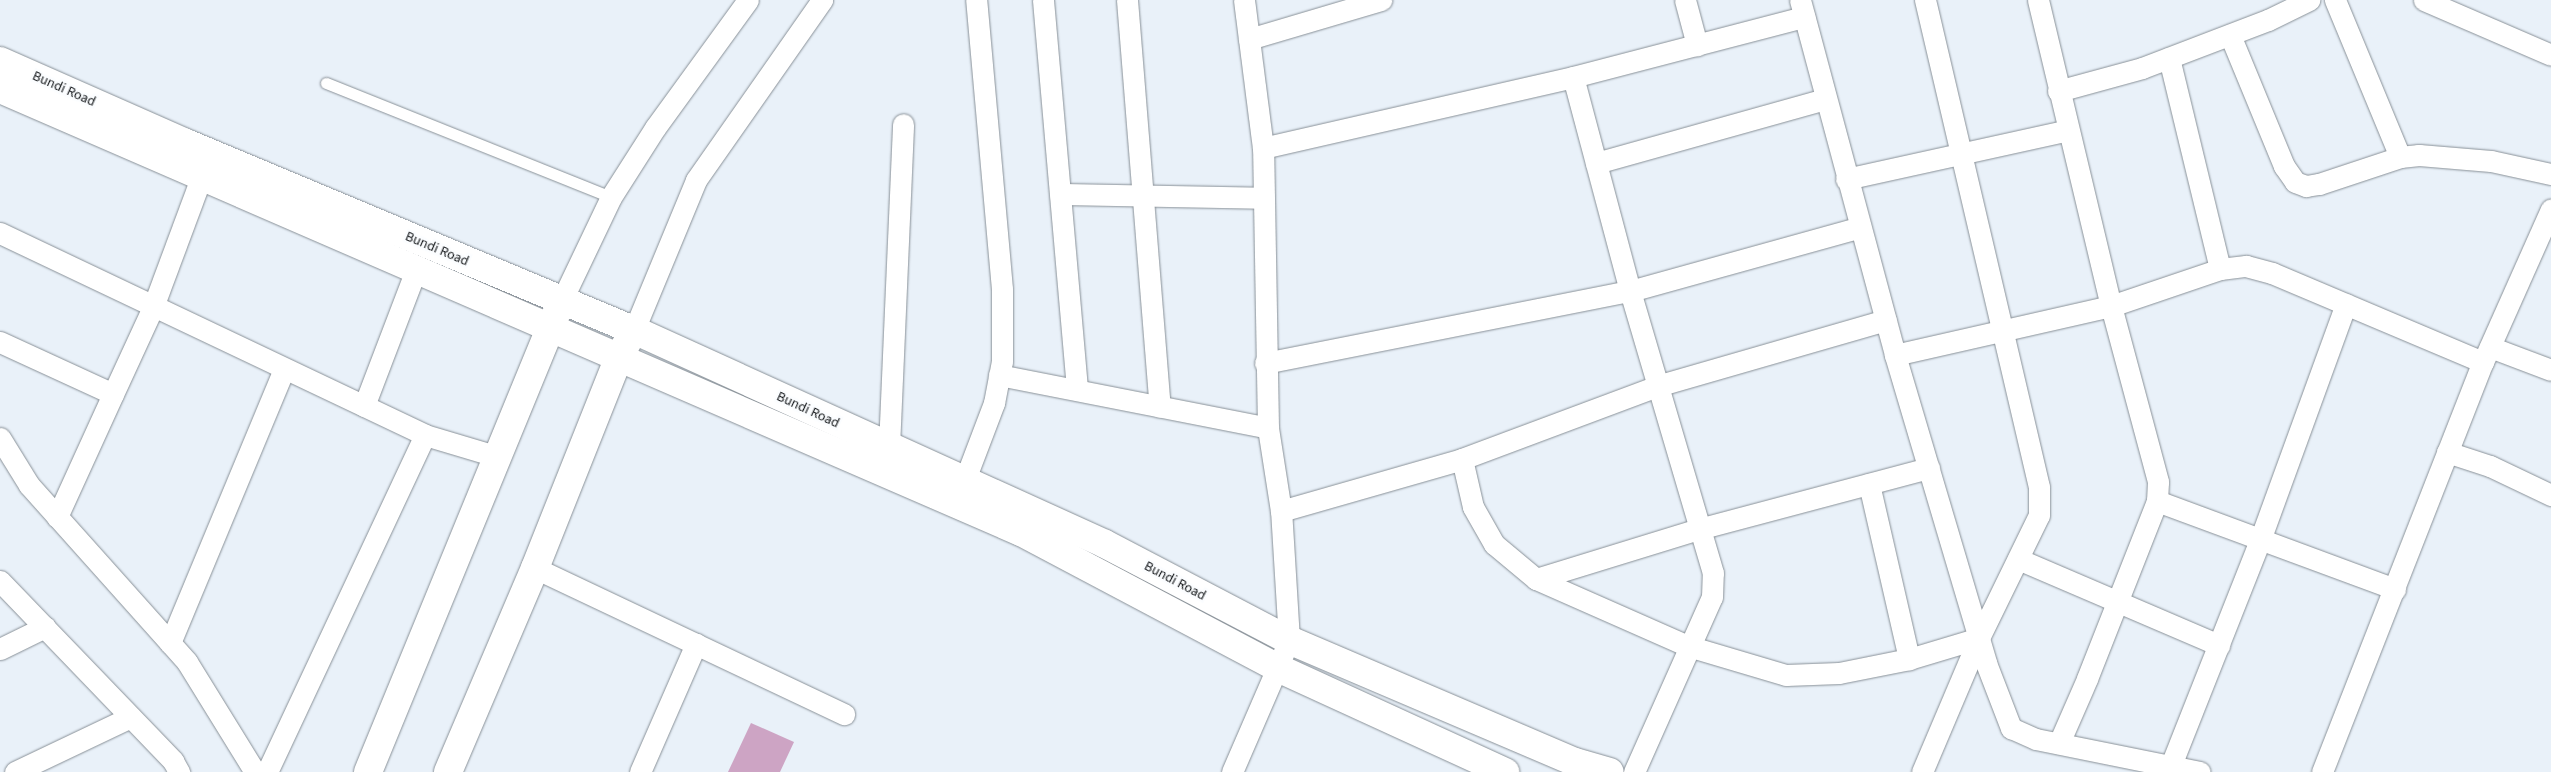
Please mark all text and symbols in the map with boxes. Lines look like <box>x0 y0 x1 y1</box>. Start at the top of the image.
street label: Bundi Road <box>30 68 98 110</box>
street label: Bundi Road <box>403 228 471 270</box>
street label: Bundi Road <box>774 388 842 432</box>
street label: Bundi Road <box>1141 558 1209 604</box>

